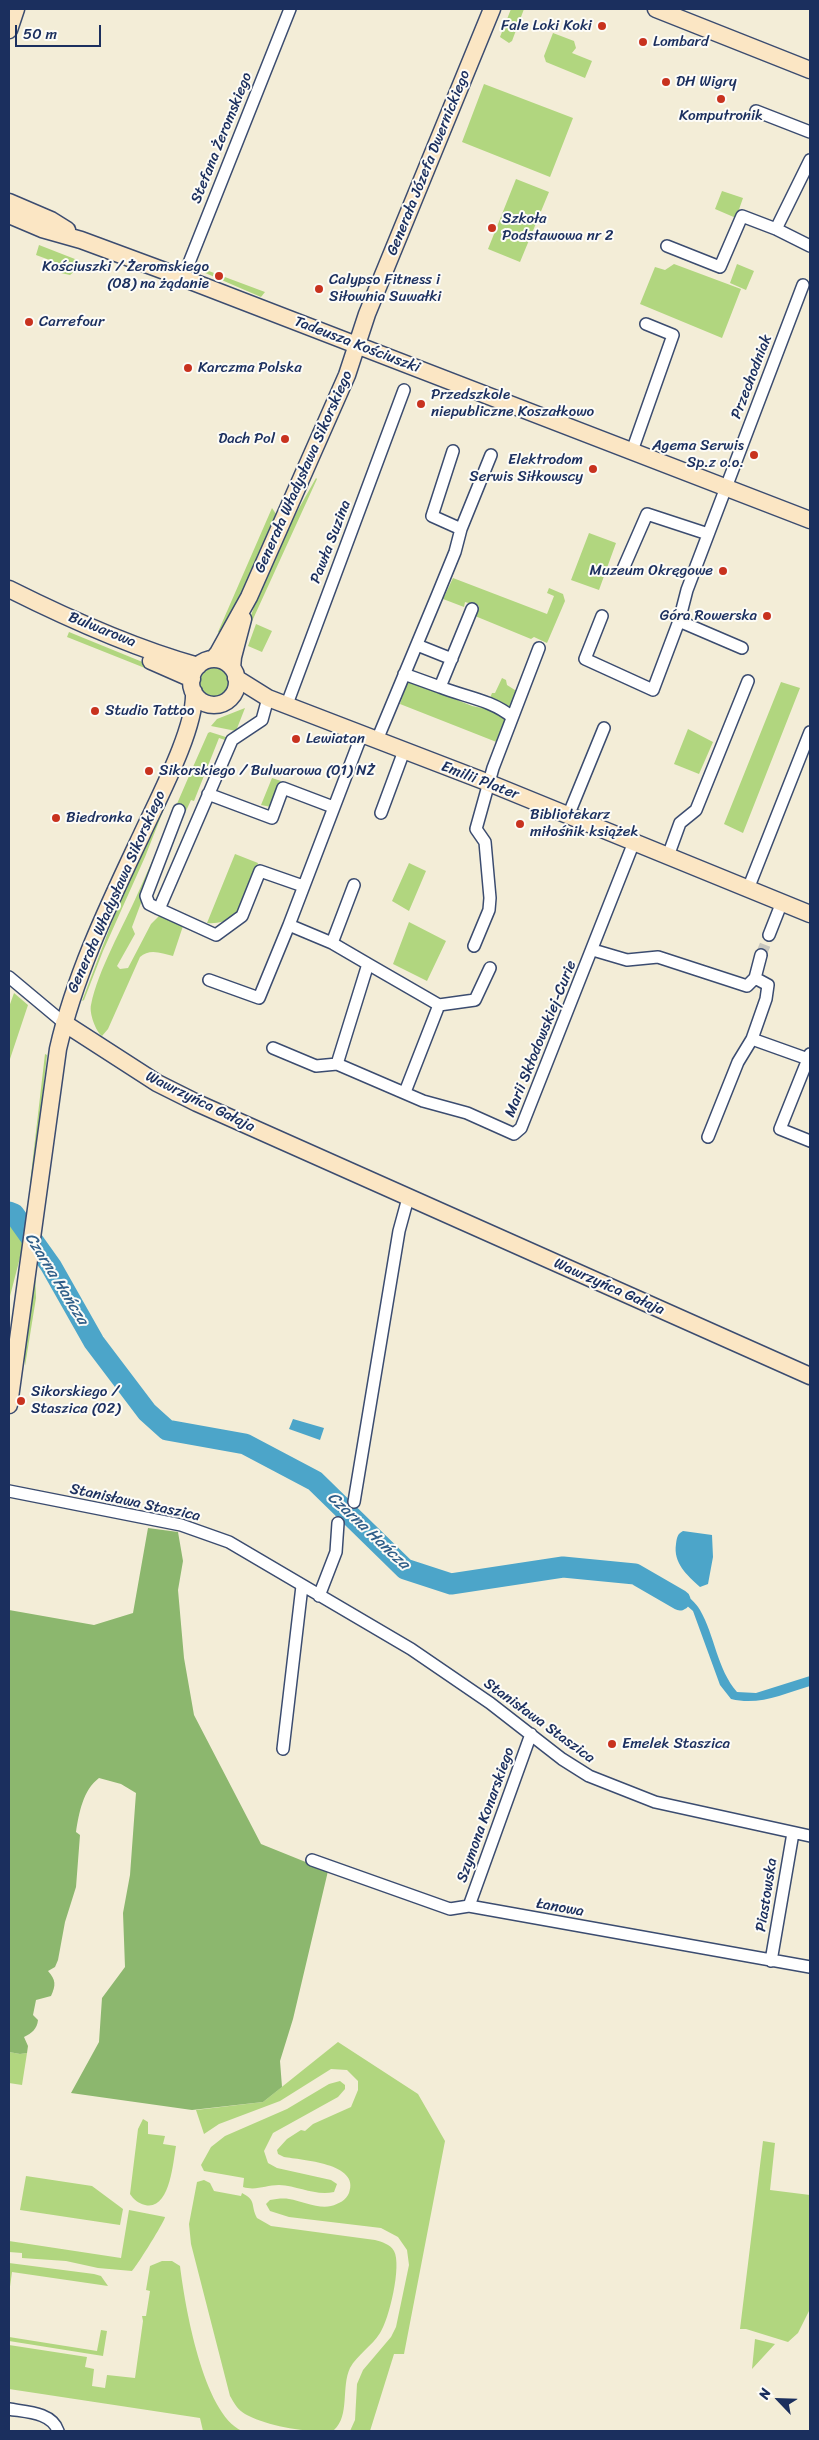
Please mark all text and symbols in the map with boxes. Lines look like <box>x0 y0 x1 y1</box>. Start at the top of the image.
scale bar <box>18 15 104 47</box>
place label: Fale Loki Koki <box>501 17 592 35</box>
marker: Fale Loki Koki <box>596 20 608 32</box>
text: 50 m <box>23 21 57 47</box>
place label: Lombard <box>653 33 709 51</box>
marker: Lombard <box>637 36 649 48</box>
street label: Generała Józefa Dwernickiego <box>384 68 474 258</box>
street label: Stefana Żeromskiego <box>188 70 256 206</box>
place label: DH Wigry <box>676 73 737 91</box>
marker: DH Wigry <box>660 76 672 88</box>
marker: Komputronik <box>715 93 727 105</box>
place label: Komputronik <box>679 107 763 125</box>
place label: Szkoła Podstawowa nr 2 <box>502 210 613 245</box>
marker: Szkoła Podstawowa nr 2 <box>486 222 498 234</box>
place label: Kościuszki / Żeromskiego (08) na żądanie <box>42 258 209 293</box>
marker: Kościuszki / Żeromskiego (08) na żądanie <box>213 270 225 282</box>
place label: Calypso Fitness i Siłownia Suwałki <box>329 271 441 306</box>
marker: Calypso Fitness i Siłownia Suwałki <box>313 283 325 295</box>
place label: Carrefour <box>39 313 104 331</box>
street label: Tadeusza Kościuszki <box>292 313 422 377</box>
marker: Carrefour <box>23 316 35 328</box>
street label: Przechodniak <box>728 332 776 422</box>
place label: Karczma Polska <box>198 359 302 377</box>
marker: Karczma Polska <box>182 362 194 374</box>
street label: Generała Władysława Sikorskiego <box>251 368 357 576</box>
place label: Przedszkole niepubliczne Koszałkowo <box>431 386 594 421</box>
marker: Przedszkole niepubliczne Koszałkowo <box>415 398 427 410</box>
place label: Dach Pol <box>218 430 275 448</box>
marker: Dach Pol <box>279 433 291 445</box>
place label: Agema Serwis Sp.z o.o. <box>652 437 744 472</box>
marker: Agema Serwis Sp.z o.o. <box>748 449 760 461</box>
place label: Elektrodom Serwis Siłkowscy <box>469 451 583 486</box>
marker: Elektrodom Serwis Siłkowscy <box>587 463 599 475</box>
street label: Pawła Suzina <box>307 498 355 586</box>
place label: Muzeum Okręgowe <box>590 562 713 580</box>
marker: Muzeum Okręgowe <box>717 565 729 577</box>
place label: Góra Rowerska <box>660 607 757 625</box>
street label: Bulwarowa <box>66 608 138 652</box>
marker: Góra Rowerska <box>761 610 773 622</box>
place label: Studio Tattoo <box>105 702 194 720</box>
marker: Studio Tattoo <box>89 705 101 717</box>
place label: Lewiatan <box>306 730 365 748</box>
marker: Lewiatan <box>290 733 302 745</box>
street label: Emilii Plater <box>439 758 521 804</box>
place label: Sikorskiego / Bulwarowa (01) NŻ <box>159 762 375 780</box>
marker: Sikorskiego / Bulwarowa (01) NŻ <box>143 765 155 777</box>
street label: Generała Władysława Sikorskiego <box>64 788 170 996</box>
place label: Bibliotekarz miłośnik książek <box>530 806 639 841</box>
place label: Biedronka <box>66 809 132 827</box>
marker: Biedronka <box>50 812 62 824</box>
marker: Bibliotekarz miłośnik książek <box>514 818 526 830</box>
street label: Marii Skłodowskiej-Curie <box>501 958 581 1120</box>
street label: Wawrzyńca Gałaja <box>142 1068 258 1136</box>
water label: Czarna Hańcza <box>20 1230 92 1328</box>
street label: Wawrzyńca Gałaja <box>551 1255 667 1319</box>
place label: Sikorskiego / Staszica (02) <box>31 1383 120 1418</box>
marker: Sikorskiego / Staszica (02) <box>15 1395 27 1407</box>
street label: Stanisława Staszica <box>68 1480 202 1526</box>
water label: Czarna Hańcza <box>323 1488 413 1574</box>
street label: Stanisława Staszica <box>480 1675 598 1767</box>
place label: Emelek Staszica <box>622 1735 730 1753</box>
marker: Emelek Staszica <box>606 1738 618 1750</box>
street label: Szymona Konarskiego <box>453 1745 519 1885</box>
street label: Piastowska <box>752 1857 782 1933</box>
street label: Łanowa <box>535 1895 585 1921</box>
north arrow <box>754 2375 804 2425</box>
text: N <box>751 2384 778 2403</box>

